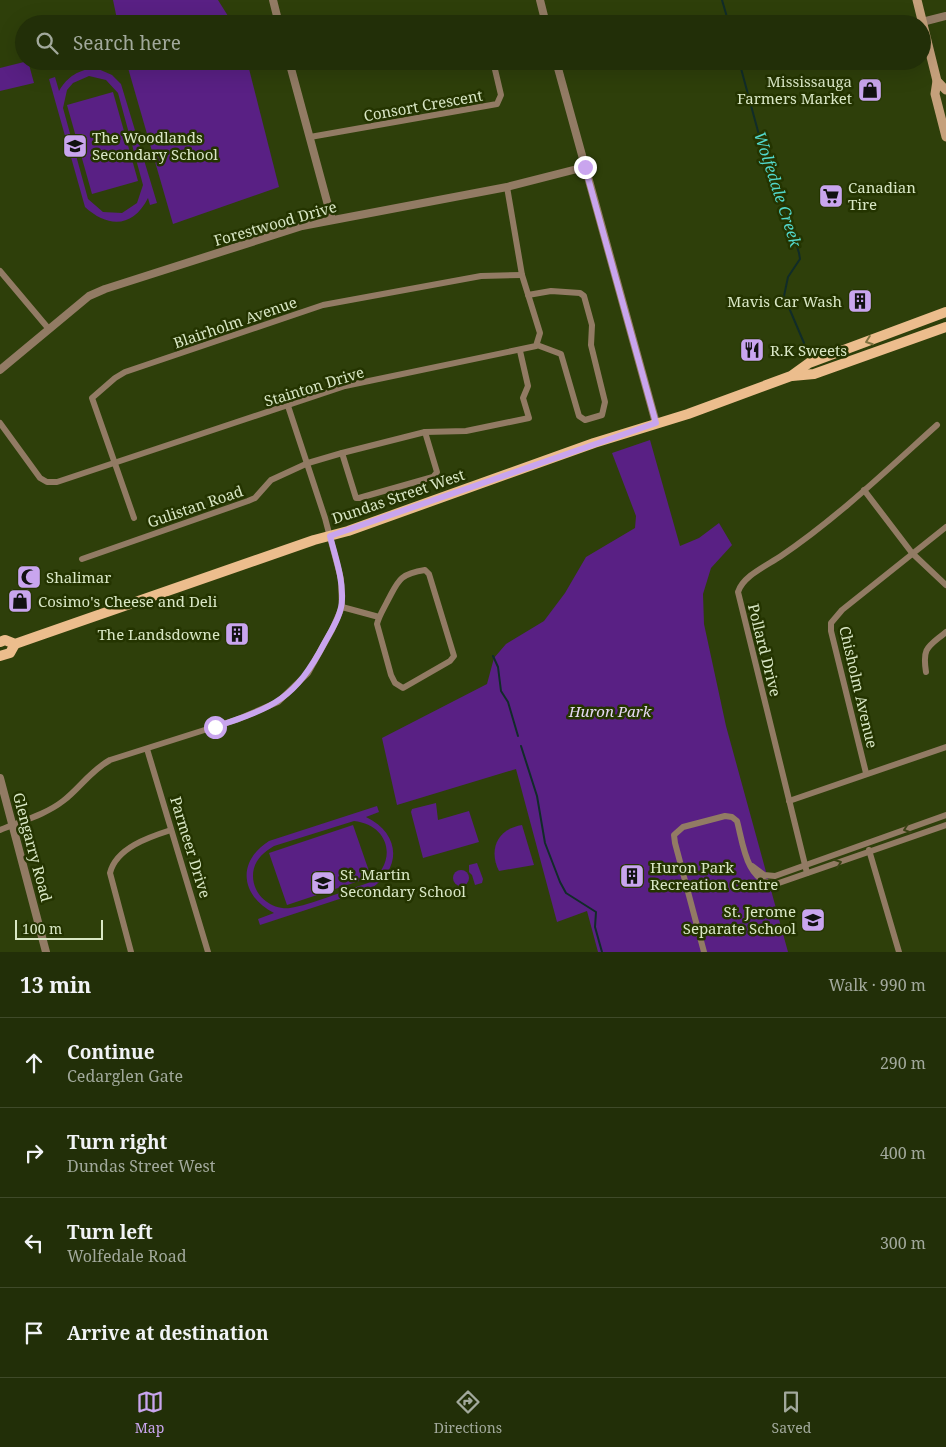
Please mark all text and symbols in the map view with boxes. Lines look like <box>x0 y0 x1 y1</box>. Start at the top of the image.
search box <box>15 15 931 70</box>
icon: search <box>33 29 61 57</box>
text: Search here <box>73 30 181 56</box>
place label: Mississauga Farmers Market <box>737 71 852 108</box>
shop icon: Mississauga Farmers Market <box>857 77 883 103</box>
street label: Consort Crescent <box>362 85 484 125</box>
place label: The Woodlands Secondary School <box>92 127 218 164</box>
water label: Wolfedale Creek <box>749 128 807 250</box>
school or university icon: The Woodlands Secondary School <box>62 133 88 159</box>
route end <box>574 156 597 179</box>
place label: Canadian Tire <box>848 177 916 214</box>
supermarket icon: Canadian Tire <box>818 183 844 209</box>
street label: Forestwood Drive <box>211 196 339 250</box>
building icon: Mavis Car Wash <box>847 288 873 314</box>
street label: Blairholm Avenue <box>171 291 299 353</box>
place label: Mavis Car Wash <box>727 291 842 311</box>
one-way arrow <box>865 335 873 345</box>
restaurant icon: R.K Sweets <box>739 337 765 363</box>
place label: R.K Sweets <box>770 340 847 360</box>
street label: Stainton Drive <box>262 361 366 411</box>
street label: Dundas Street West <box>329 464 467 528</box>
street label: Gulistan Road <box>145 480 245 532</box>
mosque icon: Shalimar <box>16 564 42 590</box>
place label: Shalimar <box>46 567 111 587</box>
shop icon: Cosimo's Cheese and Deli <box>7 588 33 614</box>
place label: Cosimo's Cheese and Deli <box>38 591 218 611</box>
street label: Pollard Drive <box>744 601 786 699</box>
building icon: The Landsdowne <box>224 621 250 647</box>
place label: The Landsdowne <box>97 624 220 644</box>
street label: Chisholm Avenue <box>835 624 883 750</box>
park label: Huron Park <box>568 701 652 721</box>
route start <box>204 716 227 739</box>
street label: Glengarry Road <box>9 790 57 904</box>
street label: Parmeer Drive <box>166 794 216 900</box>
one-way arrow <box>903 823 911 833</box>
place label: Huron Park Recreation Centre <box>650 857 778 894</box>
one-way arrow <box>833 859 841 869</box>
building icon: Huron Park Recreation Centre <box>619 863 645 889</box>
place label: St. Martin Secondary School <box>340 864 466 901</box>
school or university icon: St. Martin Secondary School <box>310 870 336 896</box>
place label: St. Jerome Separate School <box>683 901 796 938</box>
school or university icon: St. Jerome Separate School <box>800 907 826 933</box>
scale bar <box>15 917 102 940</box>
text: 100 m <box>22 919 62 938</box>
text: 13 min <box>20 971 91 999</box>
text: Walk · 990 m <box>829 974 926 996</box>
text: Continue <box>67 1039 155 1065</box>
icon: ahead <box>20 1049 48 1077</box>
text: 290 m <box>880 1052 926 1074</box>
text: Cedarglen Gate <box>67 1065 183 1087</box>
text: Turn right <box>67 1129 167 1155</box>
icon: right <box>20 1139 48 1167</box>
text: 400 m <box>880 1142 926 1164</box>
text: Dundas Street West <box>67 1155 215 1177</box>
text: Turn left <box>67 1219 153 1245</box>
icon: left <box>20 1229 48 1257</box>
text: 300 m <box>880 1232 926 1254</box>
text: Wolfedale Road <box>67 1245 187 1267</box>
icon: arrive <box>20 1319 48 1347</box>
text: Arrive at destination <box>67 1320 269 1346</box>
tab: Map <box>135 1388 164 1437</box>
tab: Directions <box>434 1388 502 1437</box>
tab: Saved <box>772 1388 811 1437</box>

